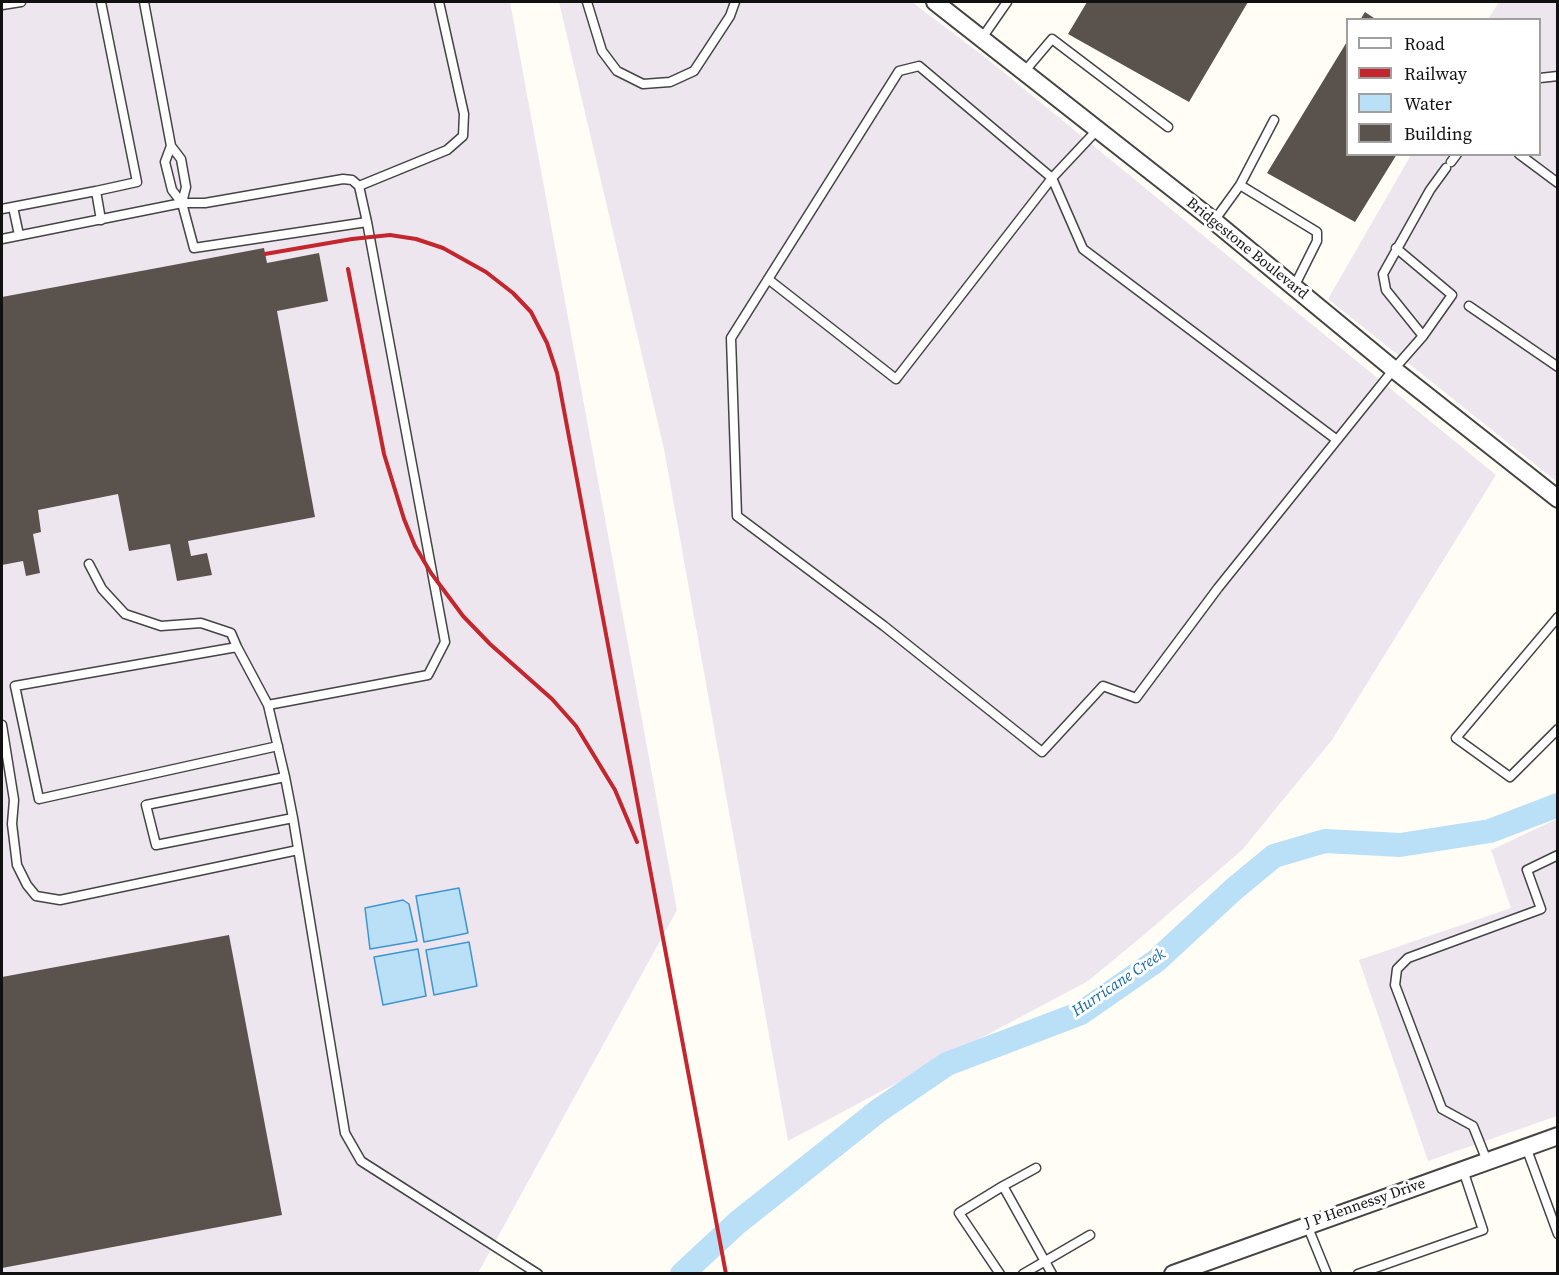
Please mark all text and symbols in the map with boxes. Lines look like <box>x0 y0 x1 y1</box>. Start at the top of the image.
legend <box>1346 18 1541 156</box>
text: Road <box>1404 31 1445 56</box>
text: Railway <box>1404 61 1467 86</box>
text: Water <box>1404 91 1452 116</box>
text: Building <box>1404 121 1472 146</box>
street label: Bridgestone Boulevard <box>1182 194 1312 304</box>
water label: Hurricane Creek <box>1069 945 1169 1021</box>
street label: J P Hennessy Drive <box>1302 1175 1428 1233</box>

